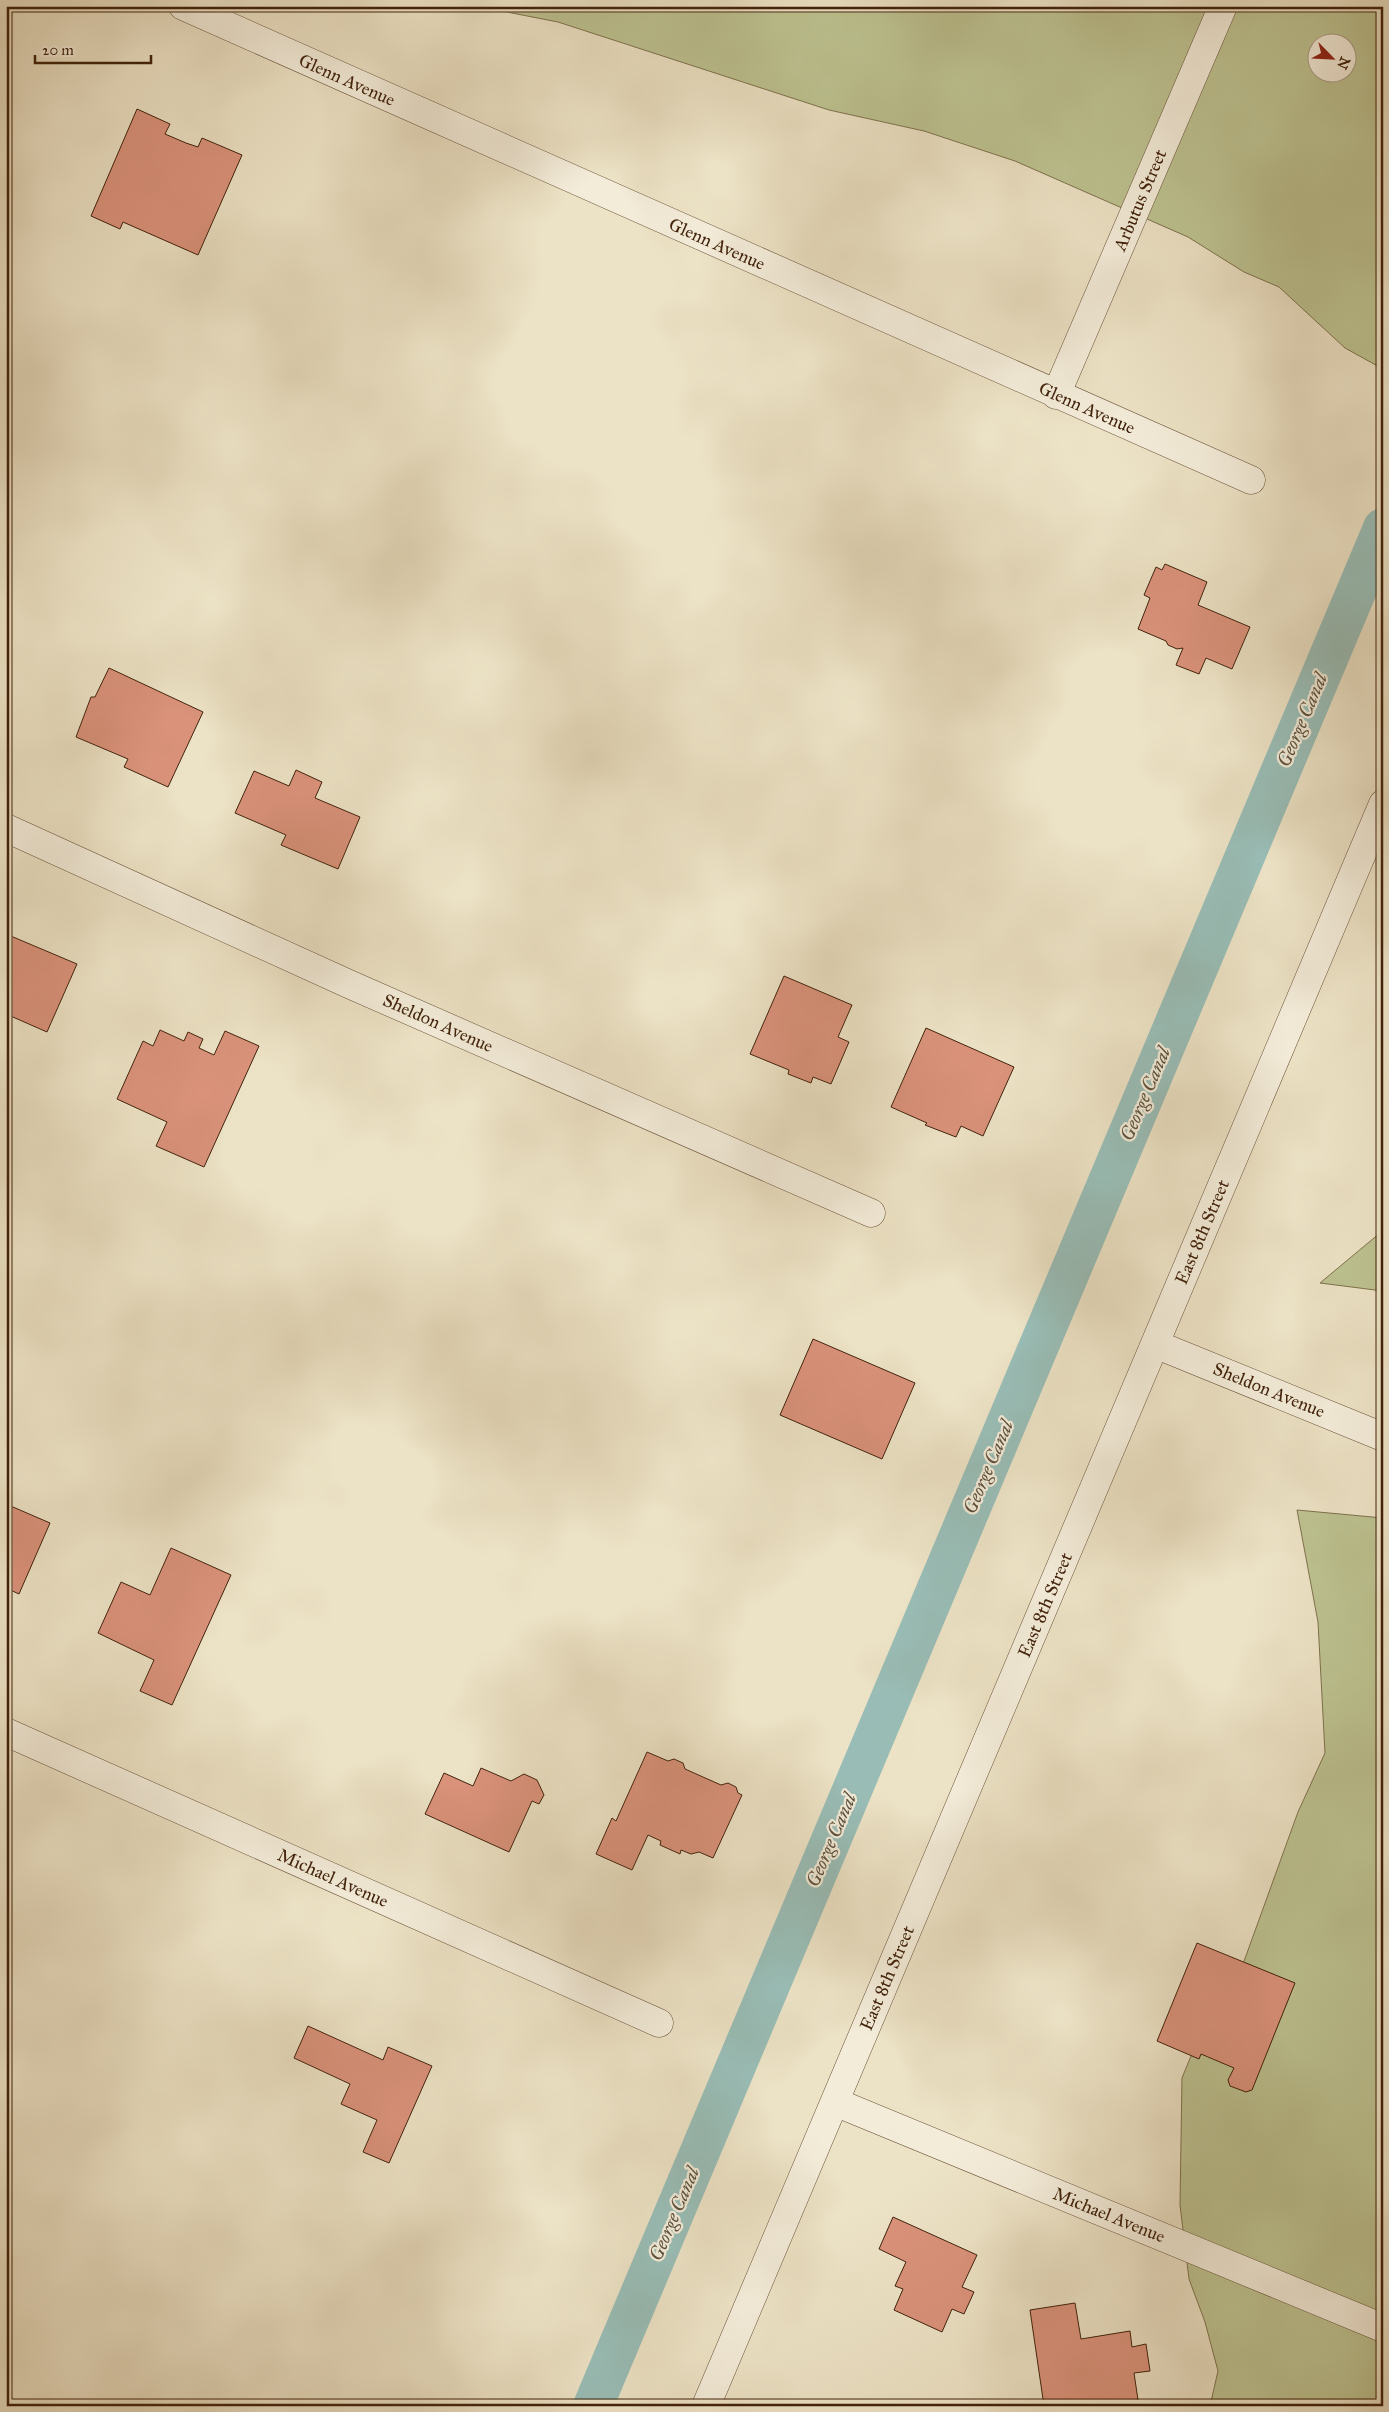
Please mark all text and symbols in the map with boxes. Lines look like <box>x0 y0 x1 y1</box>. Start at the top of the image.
scale bar <box>35 32 151 64</box>
north arrow <box>1306 32 1356 82</box>
text: 20 m <box>42 41 74 59</box>
street label: Glenn Avenue <box>296 49 398 111</box>
text: N <box>1333 54 1354 72</box>
street label: Arbutus Street <box>1108 145 1172 255</box>
street label: Glenn Avenue <box>666 213 768 275</box>
street label: Glenn Avenue <box>1036 377 1138 439</box>
water label: George Canal <box>1272 668 1333 770</box>
street label: Sheldon Avenue <box>379 989 497 1057</box>
water label: George Canal <box>1115 1042 1176 1144</box>
street label: East 8th Street <box>1170 1176 1234 1288</box>
street label: Sheldon Avenue <box>1210 1358 1328 1422</box>
water label: George Canal <box>958 1415 1019 1517</box>
street label: East 8th Street <box>1013 1549 1077 1661</box>
water label: George Canal <box>801 1788 862 1890</box>
street label: Michael Avenue <box>274 1844 392 1912</box>
street label: East 8th Street <box>855 1922 919 2034</box>
water label: George Canal <box>644 2162 705 2264</box>
street label: Michael Avenue <box>1050 2183 1168 2247</box>

